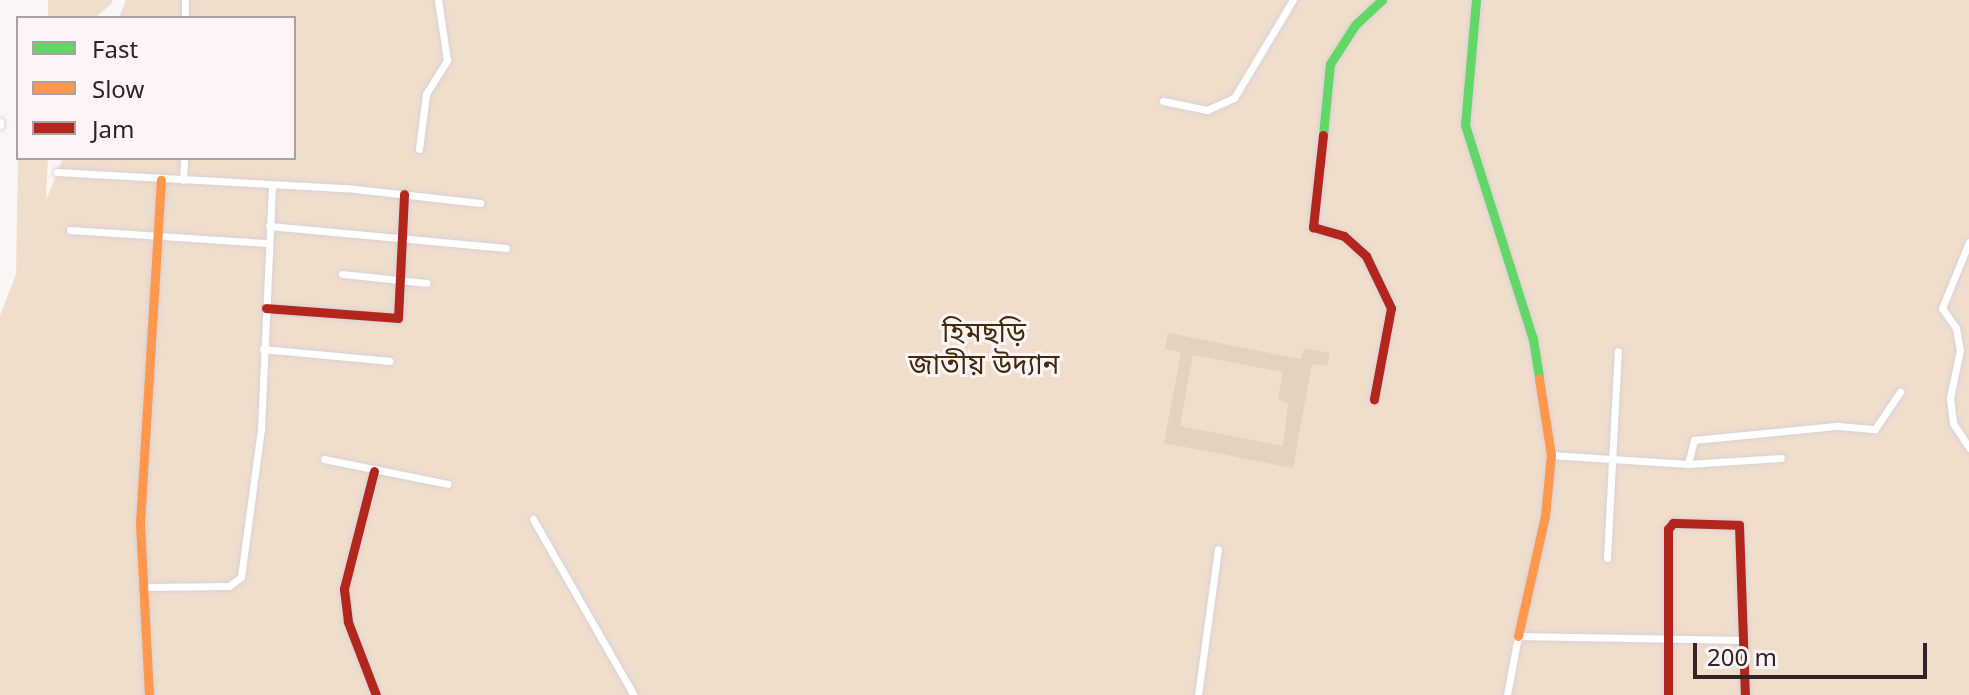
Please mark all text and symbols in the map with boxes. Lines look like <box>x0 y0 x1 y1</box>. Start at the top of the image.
legend <box>16 16 296 160</box>
text: Fast <box>92 32 138 65</box>
text: Slow <box>92 72 144 105</box>
text: Jam <box>92 112 134 145</box>
park label: হিমছড়ি জাতীয় উদ্যান <box>909 314 1059 380</box>
scale bar <box>1697 627 1931 677</box>
text: 200 m <box>1707 640 1777 673</box>

